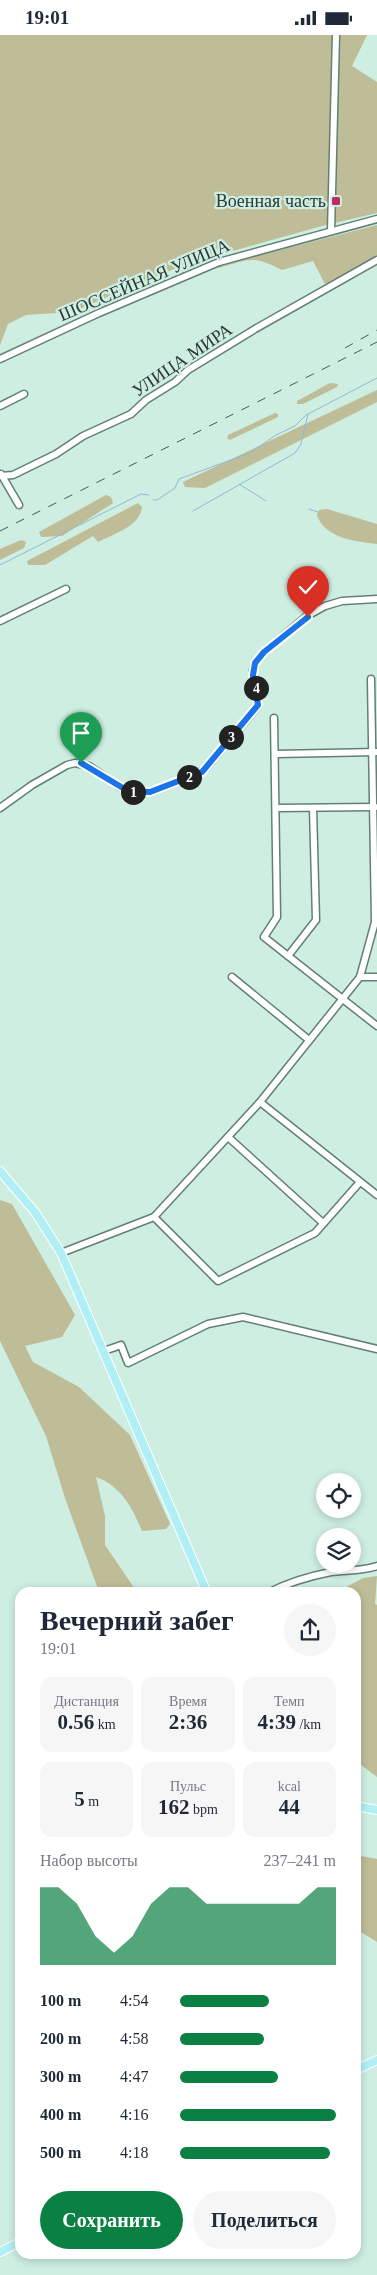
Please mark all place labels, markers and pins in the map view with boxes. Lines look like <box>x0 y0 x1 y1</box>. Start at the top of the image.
place label: Военная часть <box>216 191 326 211</box>
marker: Военная часть <box>330 195 342 207</box>
pin <box>287 566 329 617</box>
pin: 4 <box>244 675 268 701</box>
pin <box>60 712 102 763</box>
pin: 3 <box>218 725 244 749</box>
pin: 2 <box>176 765 202 789</box>
pin: 1 <box>120 779 146 805</box>

